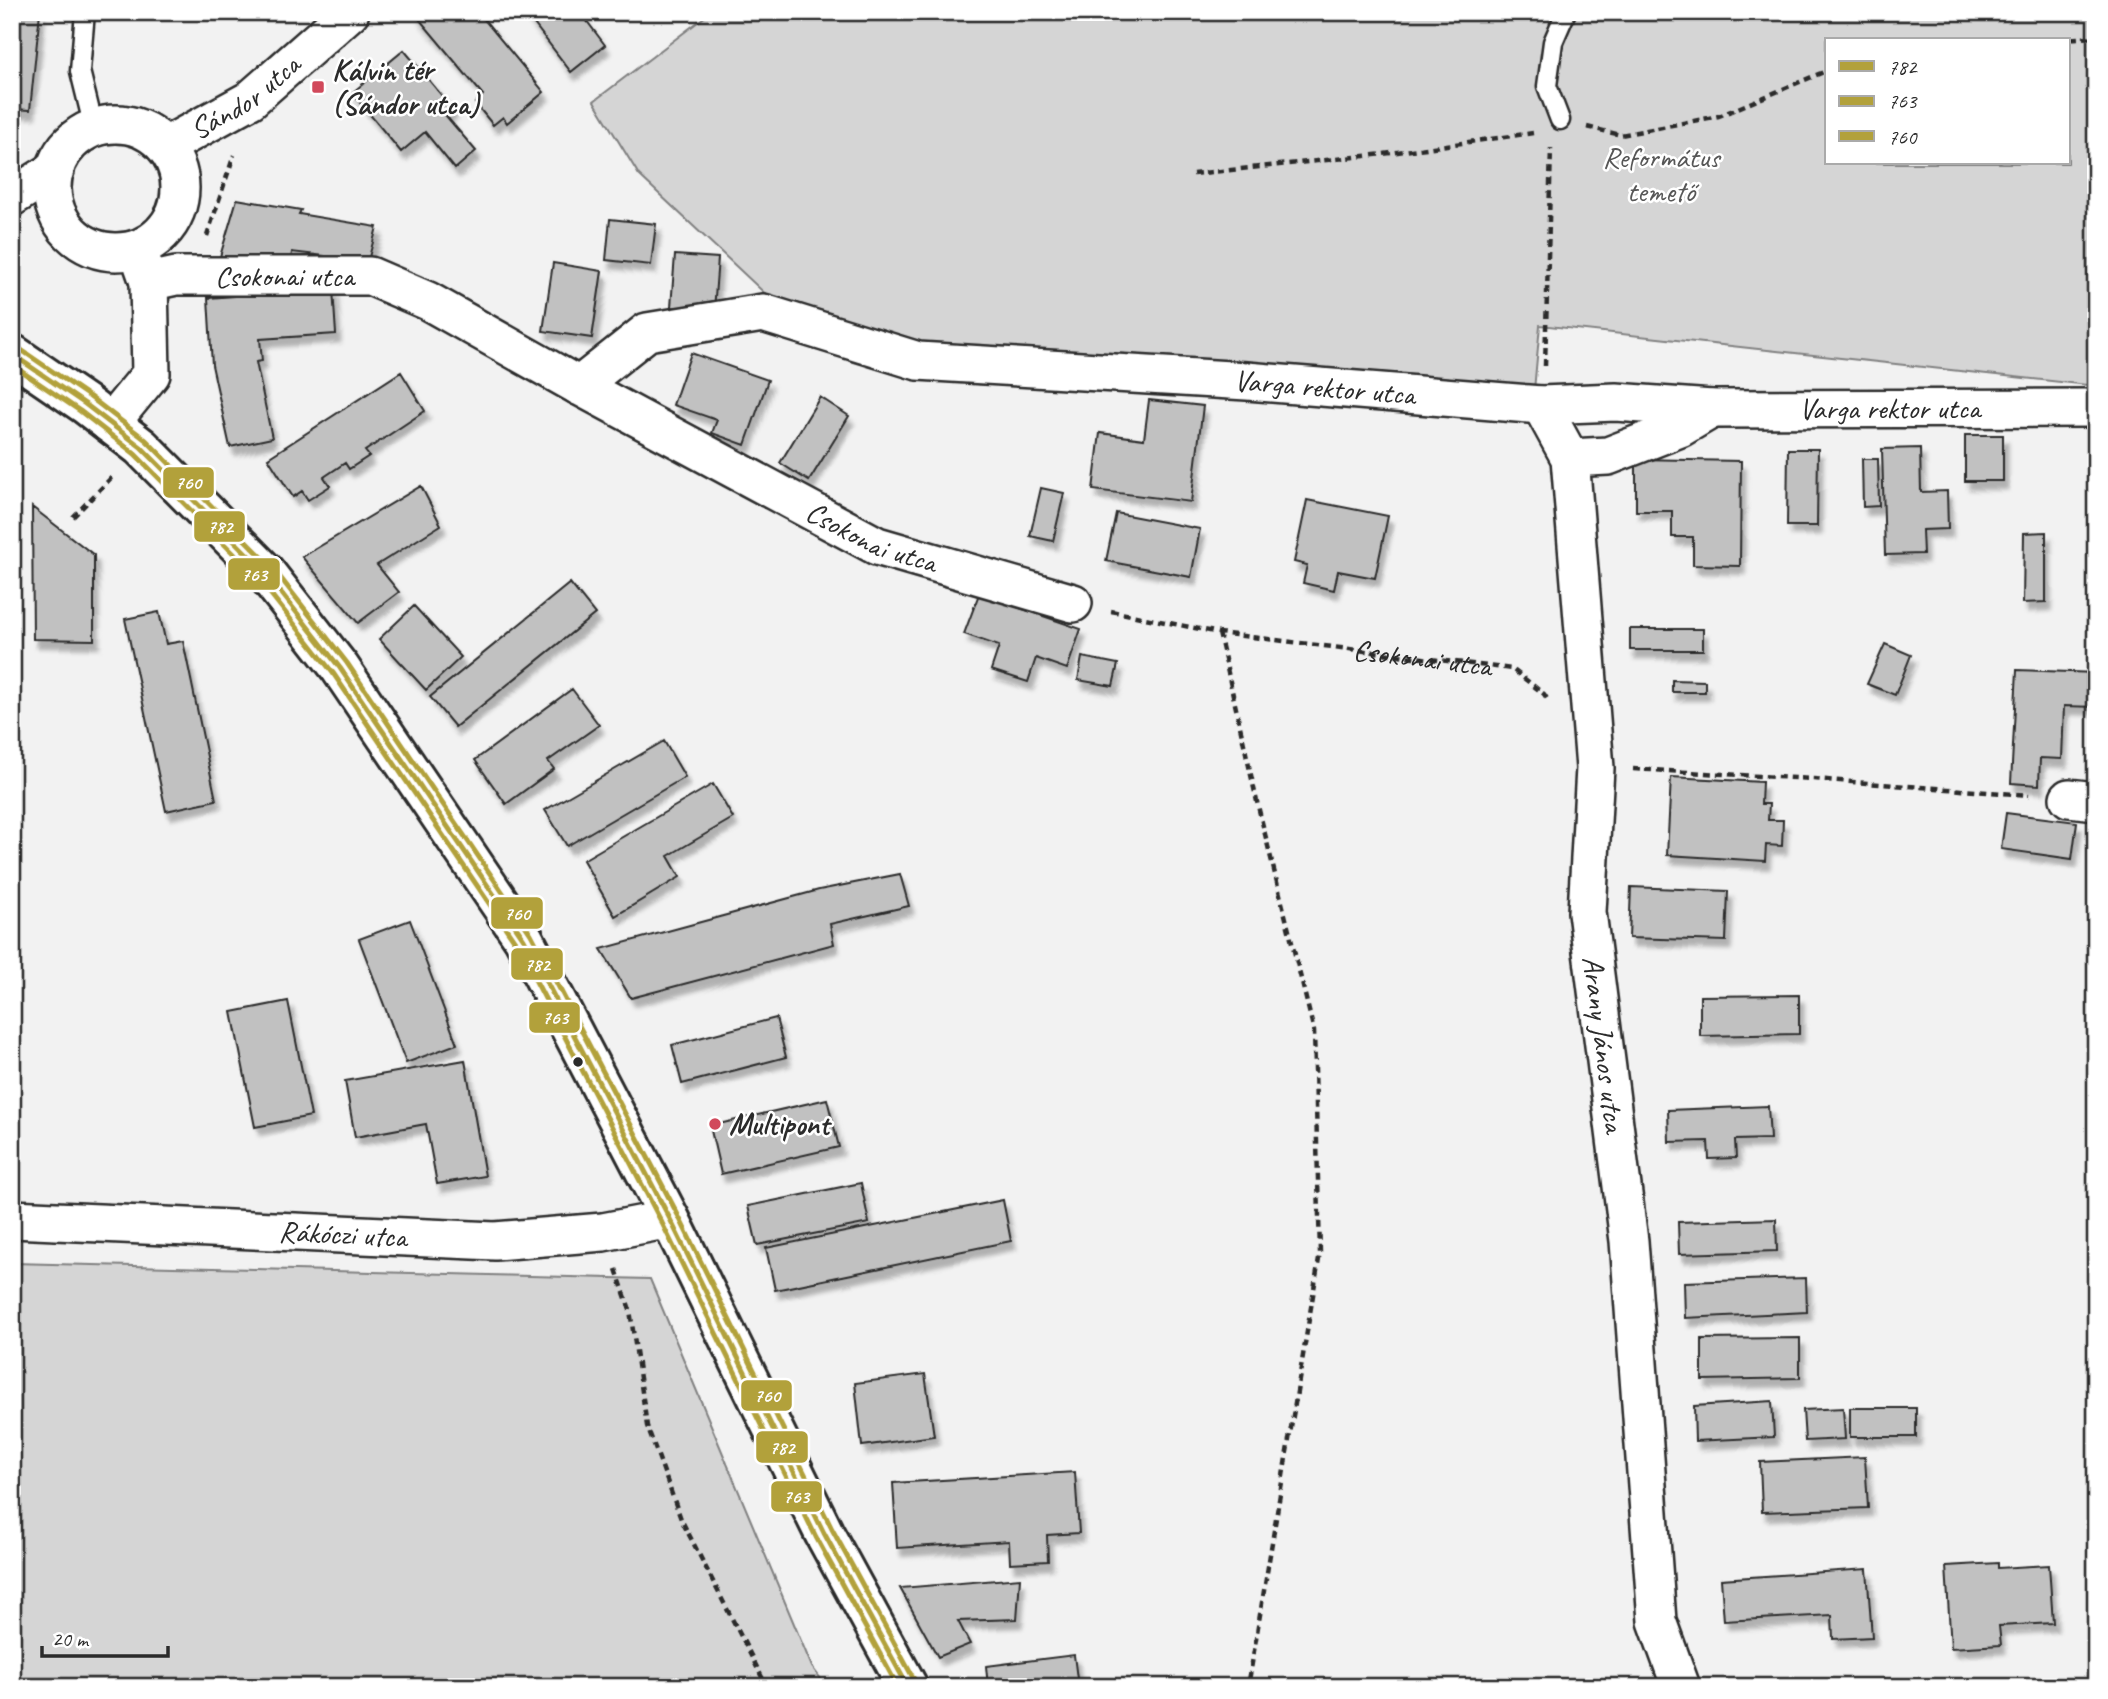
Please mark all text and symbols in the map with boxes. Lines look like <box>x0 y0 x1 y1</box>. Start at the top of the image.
legend <box>1825 38 2070 164</box>
street label: Sándor utca <box>183 44 310 148</box>
place label: Kálvin tér (Sándor utca) <box>332 51 481 123</box>
text: 782 <box>1888 54 1918 80</box>
marker: Kálvin tér (Sándor utca) <box>310 79 326 95</box>
text: 763 <box>1888 88 1918 114</box>
text: 760 <box>1888 124 1918 150</box>
park label: Református temető <box>1603 138 1722 210</box>
street label: Csokonai utca <box>215 257 356 295</box>
street label: Varga rektor utca <box>1233 361 1419 414</box>
street label: Varga rektor utca <box>1799 389 1983 428</box>
line badge: 760 <box>162 466 215 499</box>
text: 760 <box>175 471 203 495</box>
street label: Csokonai utca <box>800 492 944 582</box>
line badge: 782 <box>193 510 246 543</box>
text: 782 <box>207 515 235 539</box>
line badge: 763 <box>227 557 281 591</box>
text: 763 <box>241 563 269 587</box>
street label: Csokonai utca <box>1351 631 1496 686</box>
line badge: 760 <box>490 896 544 930</box>
text: 760 <box>504 902 532 926</box>
line badge: 782 <box>510 947 564 981</box>
text: 782 <box>524 953 552 977</box>
street label: Arany János utca <box>1574 954 1634 1137</box>
line badge: 763 <box>528 1001 581 1034</box>
text: 763 <box>542 1006 570 1030</box>
unlabelled marker <box>571 1055 585 1069</box>
place label: Multipont <box>729 1105 832 1143</box>
marker: Multipont <box>707 1116 723 1132</box>
street label: Rákóczi utca <box>278 1212 410 1256</box>
line badge: 760 <box>740 1379 793 1412</box>
text: 760 <box>754 1384 782 1408</box>
line badge: 782 <box>755 1430 809 1464</box>
text: 782 <box>769 1436 797 1460</box>
line badge: 763 <box>770 1480 823 1513</box>
text: 763 <box>783 1485 811 1509</box>
scale bar <box>42 1615 168 1659</box>
text: 20 m <box>52 1626 90 1652</box>

